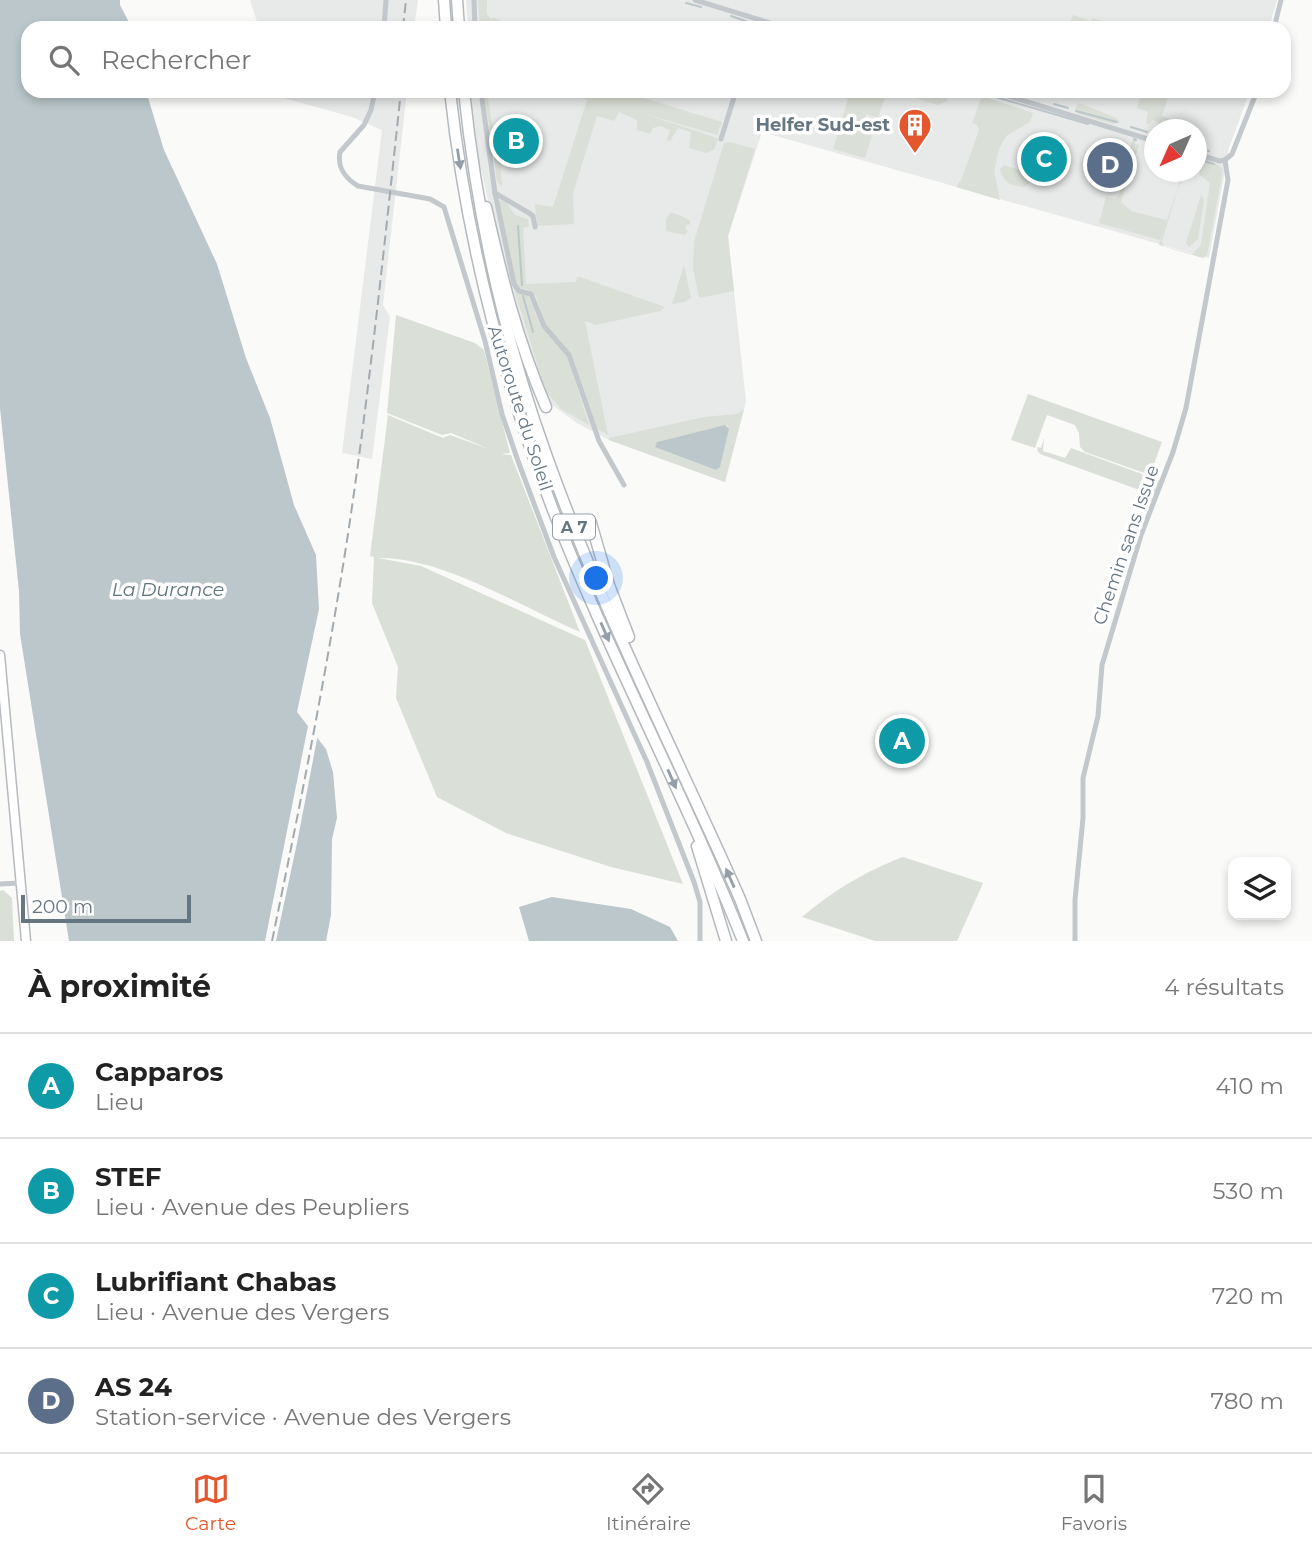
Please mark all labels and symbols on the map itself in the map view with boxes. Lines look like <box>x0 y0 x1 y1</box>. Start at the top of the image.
building icon: Helfer Sud-est <box>896 106 934 155</box>
place label: Helfer Sud-est <box>755 114 890 136</box>
pin: B <box>493 115 539 167</box>
north arrow <box>1144 119 1207 182</box>
pin: C <box>1021 133 1067 185</box>
pin: D <box>1087 139 1133 191</box>
one-way arrow <box>454 148 465 170</box>
street label: Autoroute du Soleil <box>483 322 557 494</box>
street label: Chemin sans Issue <box>1088 462 1164 628</box>
road number: A 7 <box>553 514 595 540</box>
your location <box>579 561 613 595</box>
water label: La Durance <box>112 578 224 601</box>
one-way arrow <box>600 621 611 642</box>
pin: A <box>879 715 925 767</box>
one-way arrow <box>666 769 678 789</box>
one-way arrow <box>724 867 735 888</box>
scale bar <box>21 892 191 924</box>

